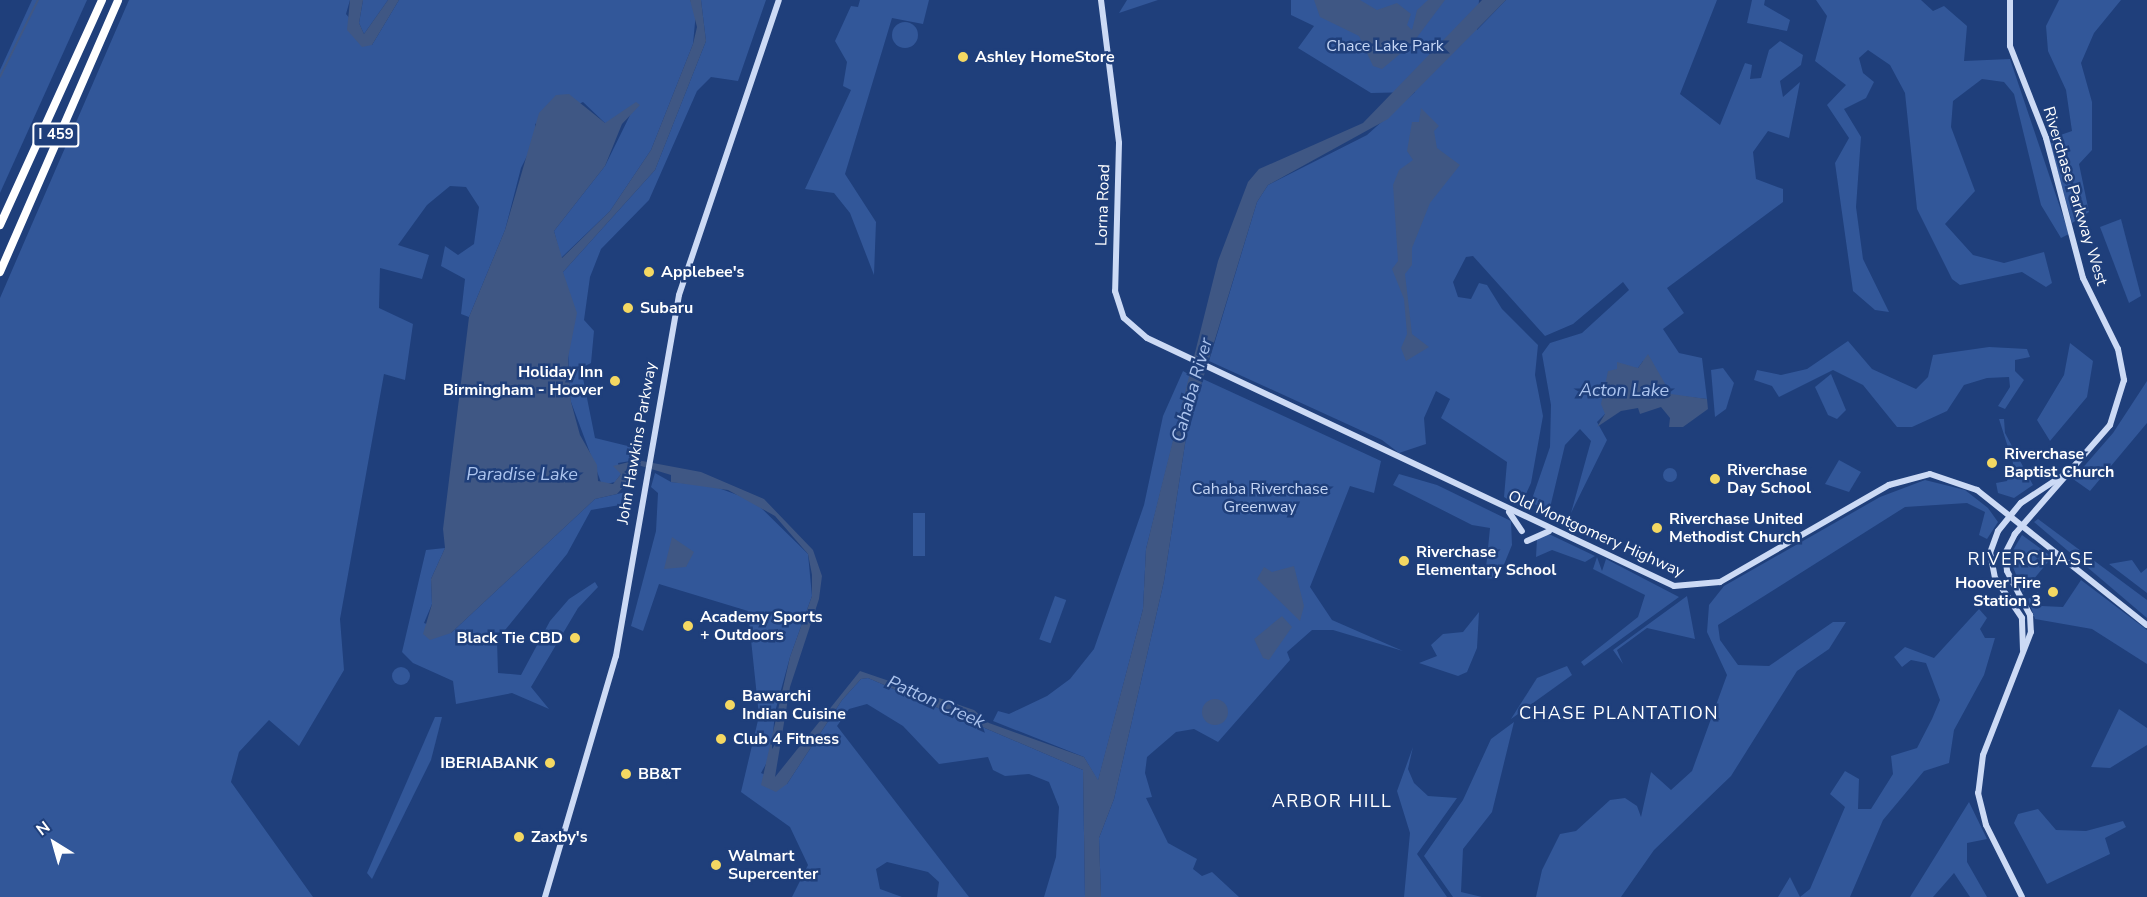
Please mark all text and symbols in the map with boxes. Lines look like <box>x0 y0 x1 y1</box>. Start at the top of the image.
park label: Chace Lake Park <box>1326 36 1444 56</box>
place label: Ashley HomeStore <box>975 47 1115 67</box>
marker: Ashley HomeStore <box>956 50 970 64</box>
street label: Riverchase Parkway West <box>2039 104 2111 288</box>
road number: I 459 <box>32 123 80 147</box>
street label: Lorna Road <box>1092 164 1114 246</box>
place label: Applebee's <box>661 262 744 282</box>
marker: Applebee's <box>642 265 656 279</box>
place label: Subaru <box>640 298 693 318</box>
marker: Subaru <box>621 301 635 315</box>
water label: Cahaba River <box>1167 336 1217 444</box>
street label: John Hawkins Parkway <box>613 360 661 526</box>
place label: Holiday Inn Birmingham - Hoover <box>443 362 603 400</box>
marker: Holiday Inn Birmingham - Hoover <box>608 374 622 388</box>
water label: Acton Lake <box>1579 379 1669 401</box>
place label: Riverchase Baptist Church <box>2004 444 2114 482</box>
marker: Riverchase Baptist Church <box>1985 456 1999 470</box>
place label: Riverchase Day School <box>1727 460 1811 498</box>
water label: Paradise Lake <box>466 463 578 485</box>
marker: Riverchase Day School <box>1708 472 1722 486</box>
park label: Cahaba Riverchase Greenway <box>1192 479 1328 517</box>
street label: Old Montgomery Highway <box>1505 486 1687 582</box>
place label: Riverchase United Methodist Church <box>1669 509 1803 547</box>
marker: Riverchase United Methodist Church <box>1650 521 1664 535</box>
place label: Riverchase Elementary School <box>1416 542 1556 580</box>
district label: RIVERCHASE <box>1968 548 2094 570</box>
marker: Riverchase Elementary School <box>1397 554 1411 568</box>
place label: Hoover Fire Station 3 <box>1955 573 2041 611</box>
marker: Hoover Fire Station 3 <box>2046 585 2060 599</box>
place label: Academy Sports + Outdoors <box>700 607 823 645</box>
marker: Academy Sports + Outdoors <box>681 619 695 633</box>
place label: Black Tie CBD <box>457 628 563 648</box>
marker: Black Tie CBD <box>568 631 582 645</box>
water label: Patton Creek <box>884 671 988 733</box>
place label: Bawarchi Indian Cuisine <box>742 686 846 724</box>
marker: Bawarchi Indian Cuisine <box>723 698 737 712</box>
district label: CHASE PLANTATION <box>1519 702 1719 724</box>
place label: Club 4 Fitness <box>733 729 839 749</box>
marker: Club 4 Fitness <box>714 732 728 746</box>
place label: IBERIABANK <box>440 753 538 773</box>
marker: IBERIABANK <box>543 756 557 770</box>
place label: BB&T <box>638 764 681 784</box>
marker: BB&T <box>619 767 633 781</box>
district label: ARBOR HILL <box>1272 790 1392 812</box>
north arrow <box>24 813 84 873</box>
text: N <box>32 816 55 841</box>
place label: Zaxby's <box>531 827 588 847</box>
marker: Zaxby's <box>512 830 526 844</box>
place label: Walmart Supercenter <box>728 846 818 884</box>
marker: Walmart Supercenter <box>709 858 723 872</box>

